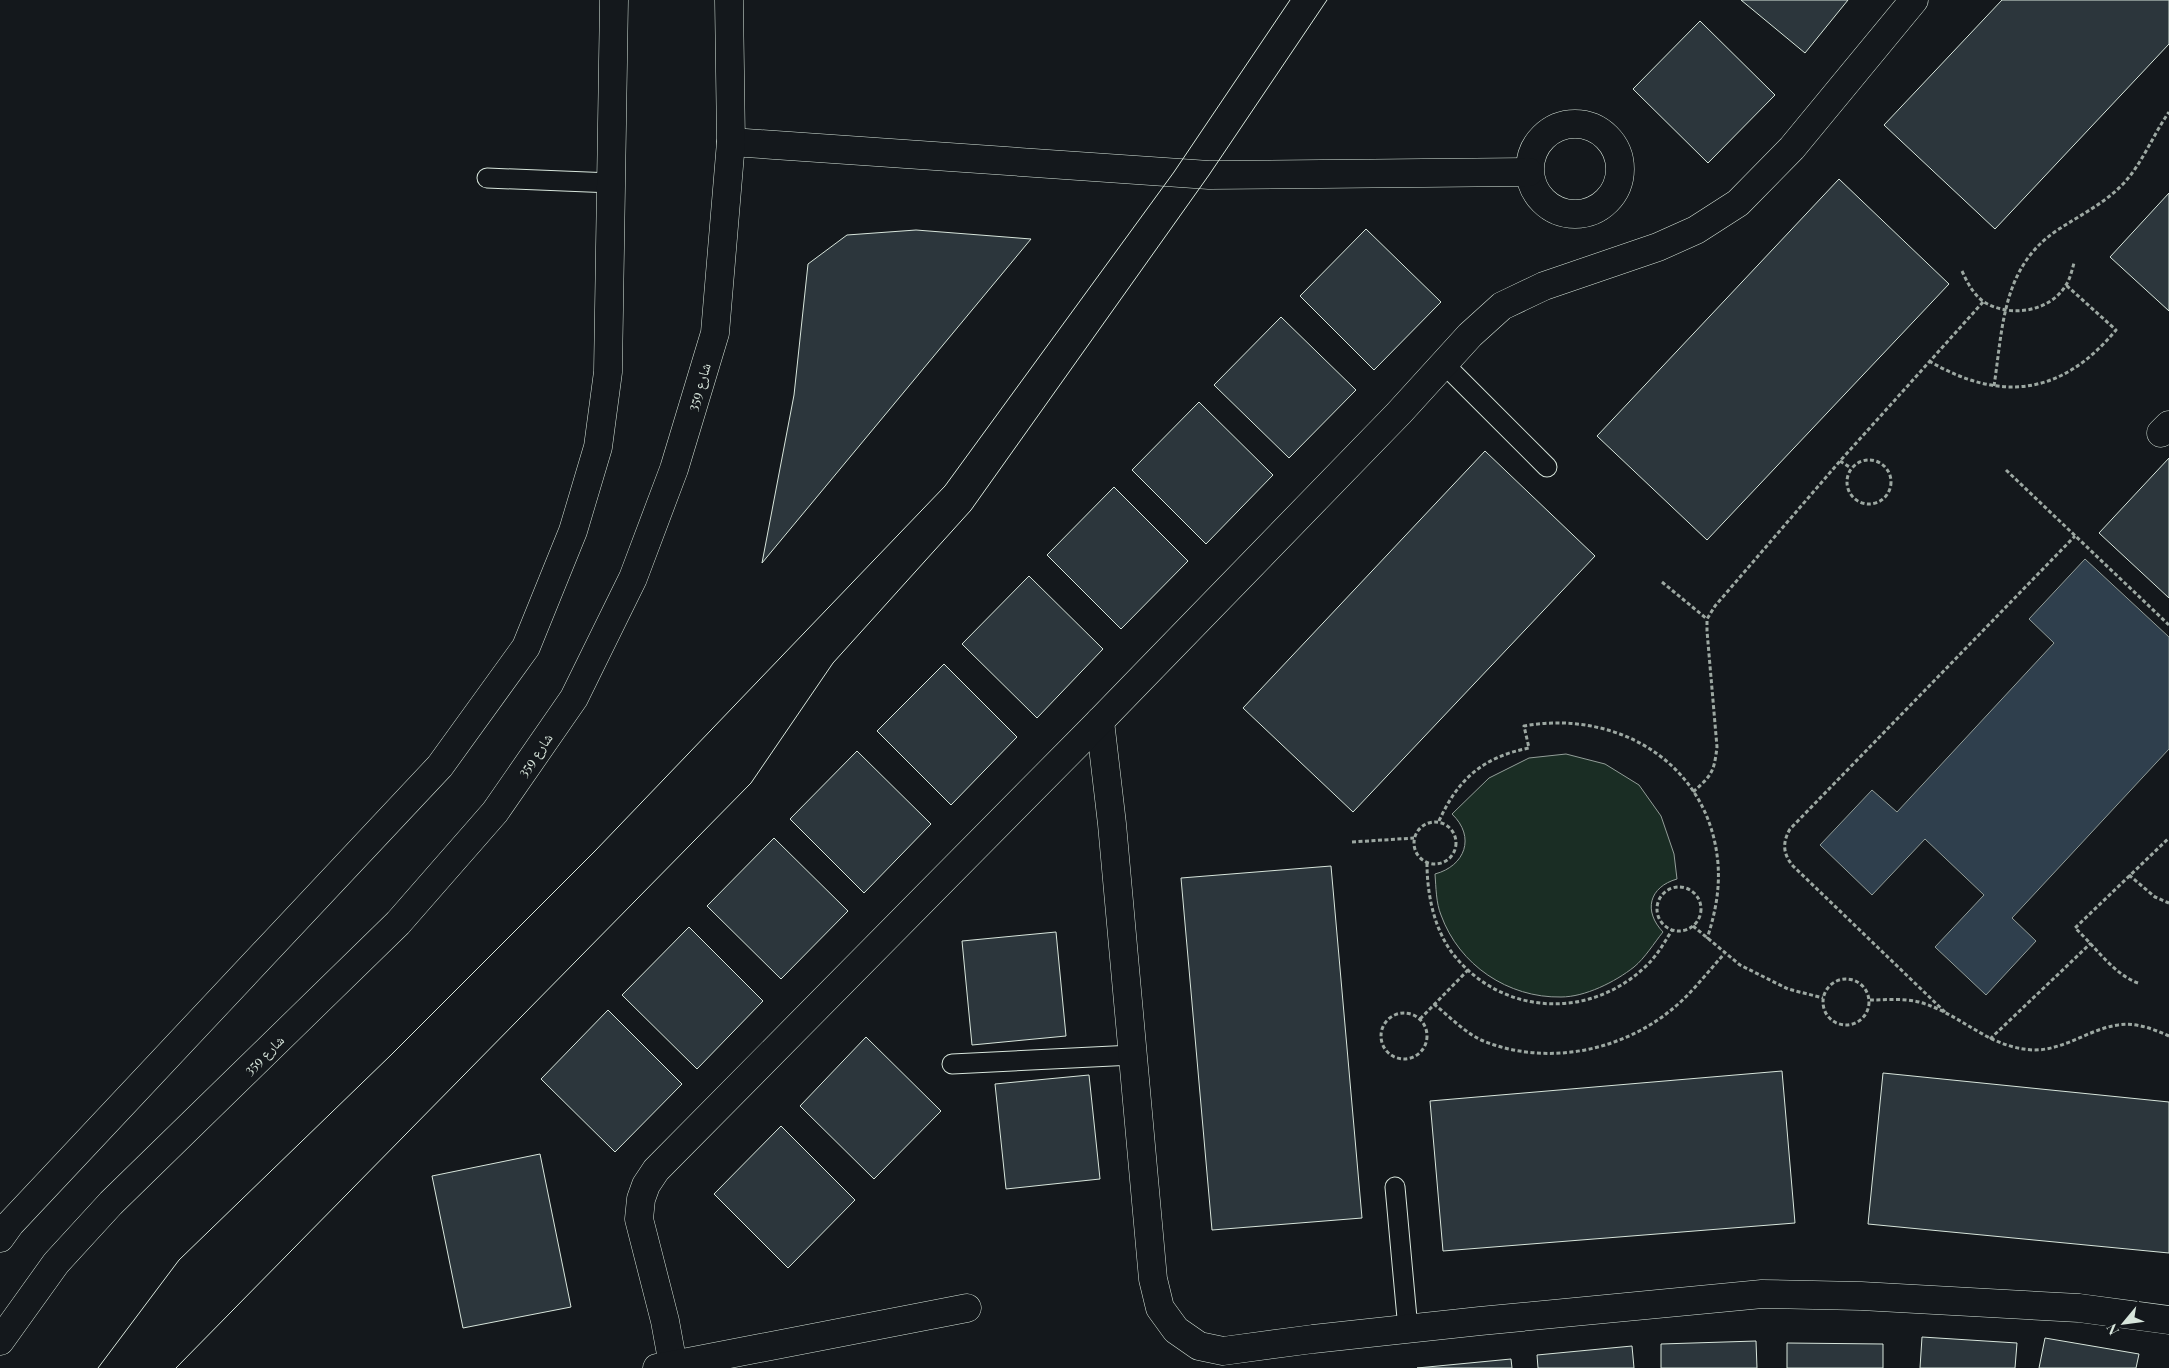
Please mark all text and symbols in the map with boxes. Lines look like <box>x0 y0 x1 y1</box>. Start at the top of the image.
street label: شارع 359 <box>682 360 716 414</box>
street label: شارع 359 <box>513 729 557 781</box>
street label: شارع 359 <box>239 1031 289 1079</box>
north arrow <box>2099 1298 2149 1348</box>
text: N <box>2101 1321 2123 1339</box>

